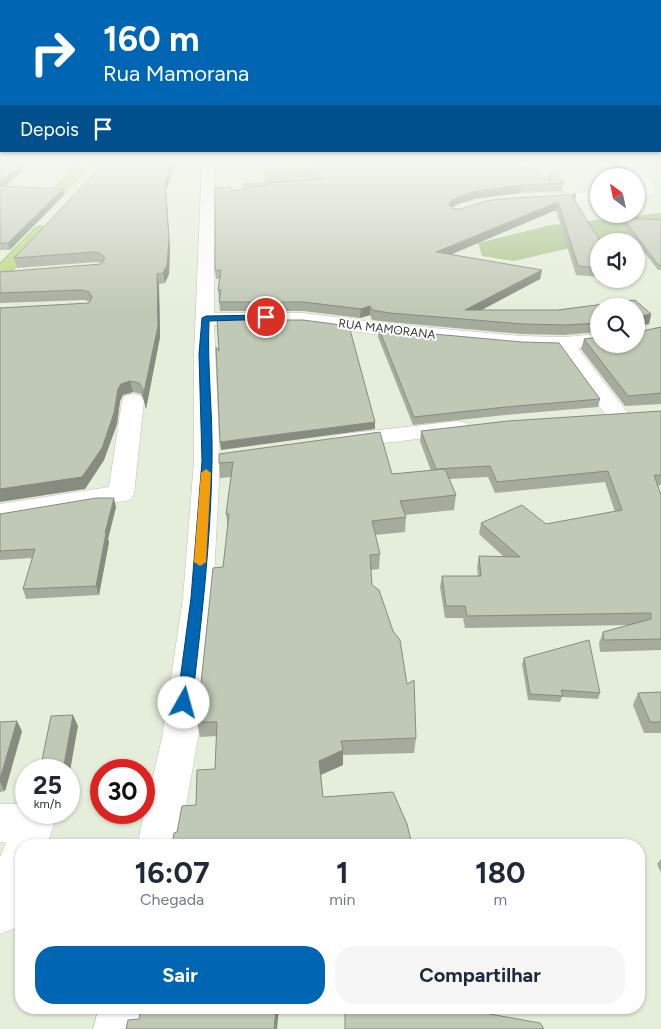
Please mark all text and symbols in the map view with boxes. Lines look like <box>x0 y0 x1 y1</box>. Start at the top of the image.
text: 160 m <box>103 18 200 60</box>
icon: right <box>20 20 85 85</box>
text: Rua Mamorana <box>103 60 249 87</box>
icon: arrive <box>89 115 117 143</box>
text: Depois <box>20 118 79 141</box>
north arrow <box>590 168 645 222</box>
map controls <box>590 168 645 353</box>
button: sound <box>590 233 645 288</box>
pin <box>245 296 287 338</box>
button: search <box>590 298 645 353</box>
icon: arrive <box>252 303 280 331</box>
street label: RUA MAMORANA <box>338 316 436 342</box>
position arrow <box>157 676 209 728</box>
speed limit sign: 30 <box>90 759 155 824</box>
text: 25 <box>33 770 62 800</box>
text: km/h <box>34 797 61 811</box>
text: 16:07 <box>135 854 210 891</box>
text: 1 <box>336 854 349 891</box>
text: 180 <box>475 854 525 891</box>
text: Chegada <box>140 890 204 909</box>
text: min <box>329 890 355 909</box>
text: m <box>493 890 507 909</box>
button: Sair <box>35 946 325 1004</box>
button: Compartilhar <box>335 946 625 1004</box>

